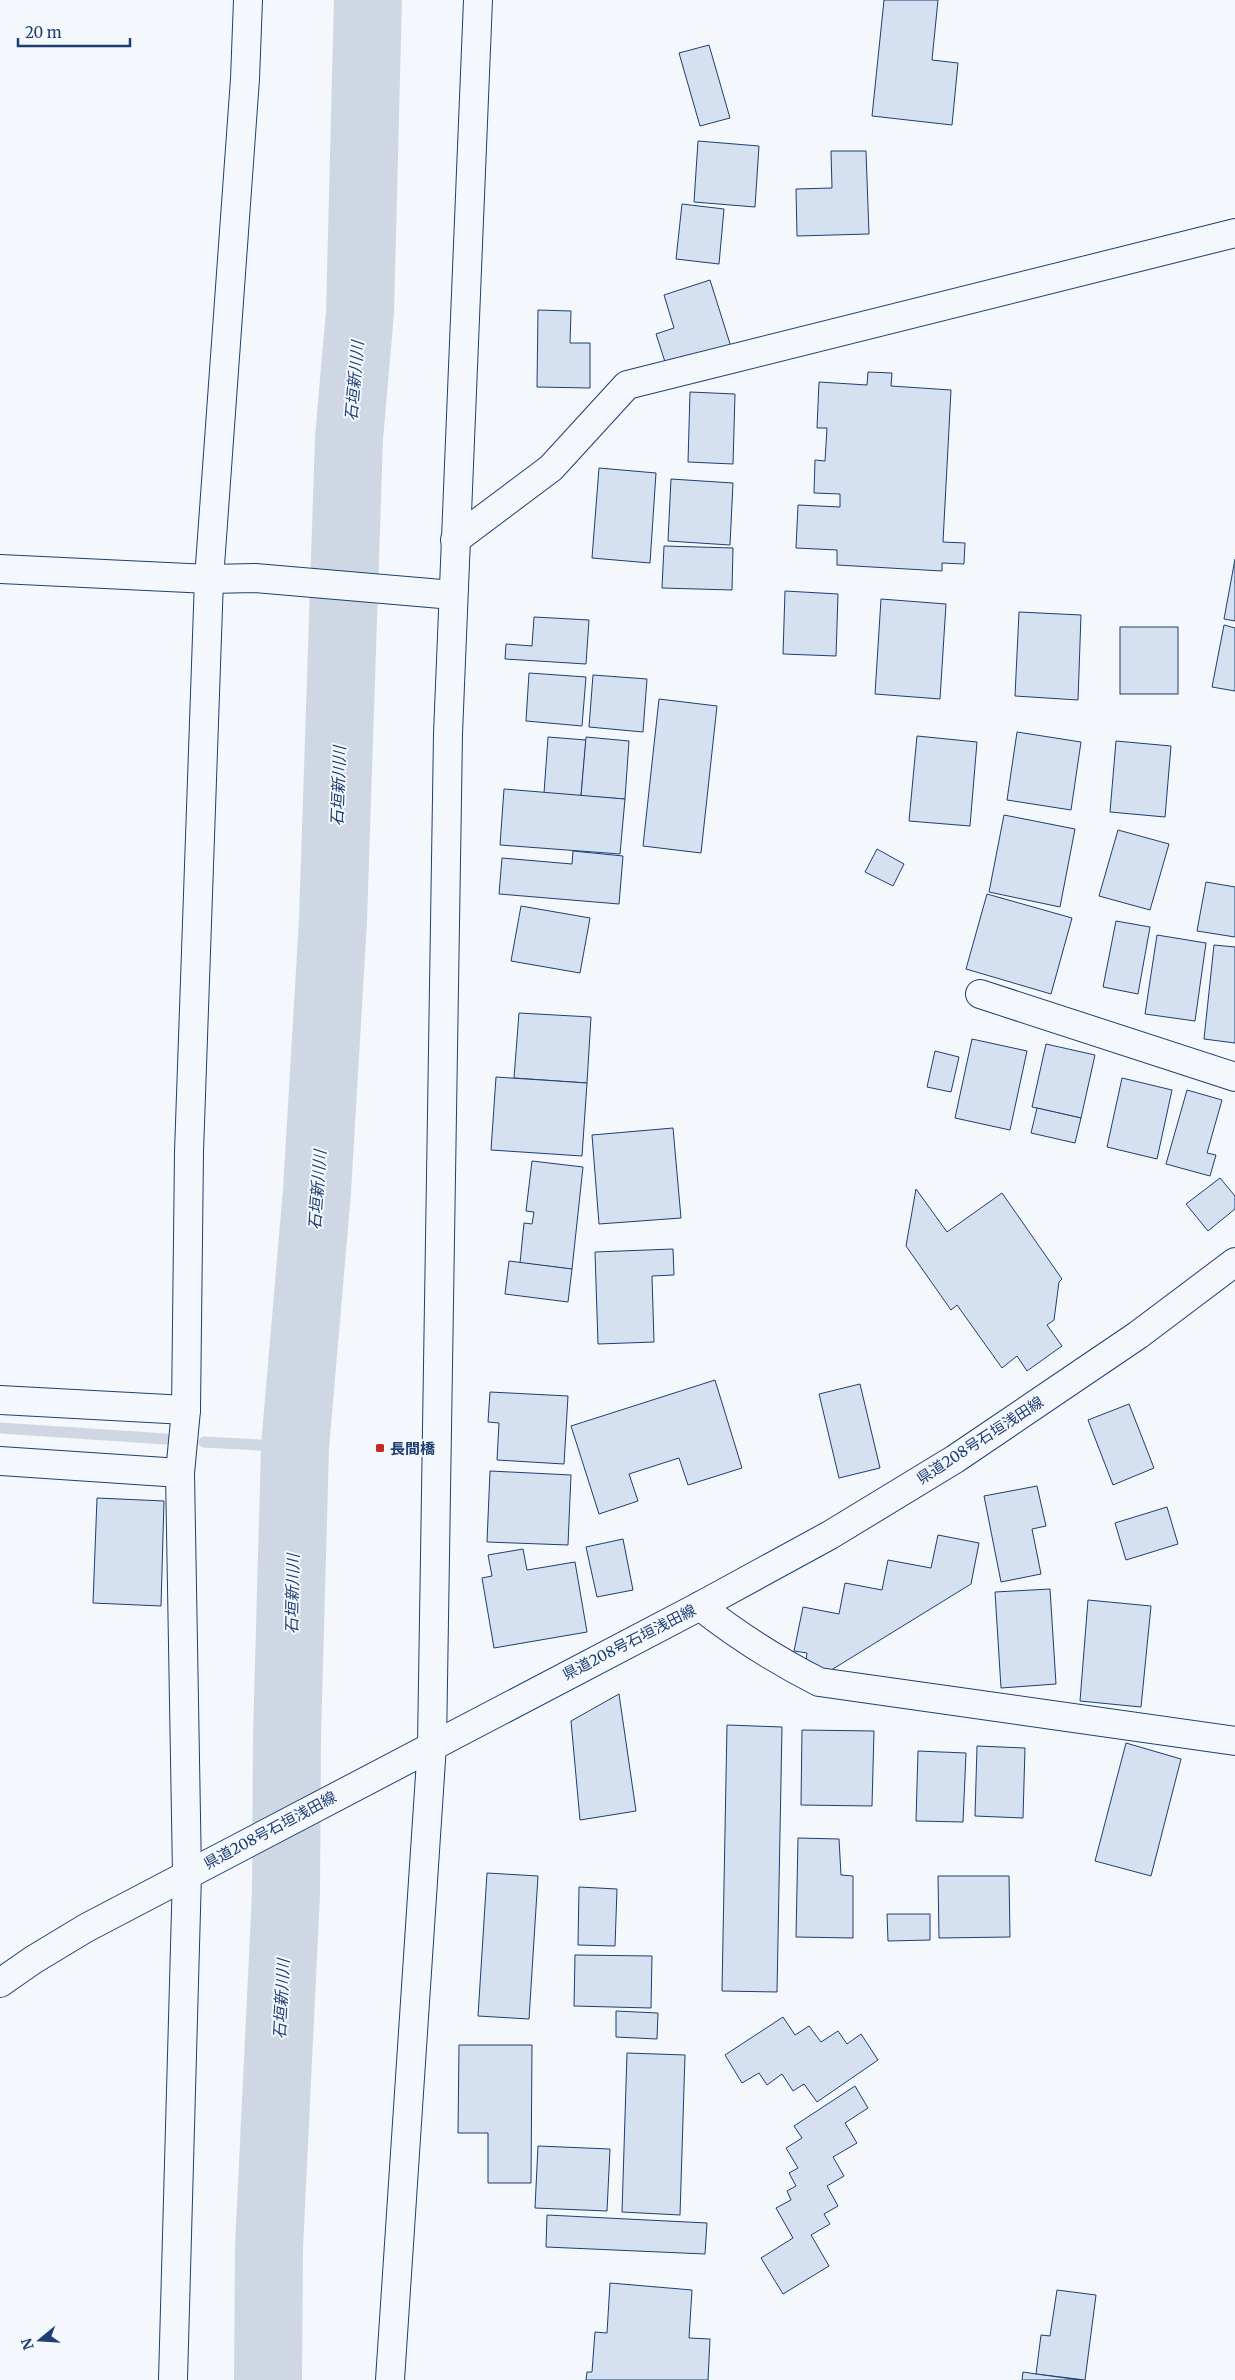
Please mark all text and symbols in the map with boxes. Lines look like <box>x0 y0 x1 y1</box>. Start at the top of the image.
scale bar <box>18 15 130 47</box>
text: 20 m <box>25 23 62 42</box>
water label: 石垣新川川 <box>341 338 368 422</box>
water label: 石垣新川川 <box>327 744 349 826</box>
water label: 石垣新川川 <box>304 1147 330 1231</box>
street label: 県道208号石垣浅田線 <box>913 1392 1047 1488</box>
place label: 長間橋 <box>390 1439 436 1458</box>
marker: 長間橋 <box>374 1442 386 1454</box>
water label: 石垣新川川 <box>281 1552 303 1634</box>
street label: 県道208号石垣浅田線 <box>559 1600 699 1684</box>
street label: 県道208号石垣浅田線 <box>201 1787 339 1873</box>
water label: 石垣新川川 <box>269 1957 293 2039</box>
north arrow <box>15 2315 65 2365</box>
text: N <box>17 2336 38 2352</box>

